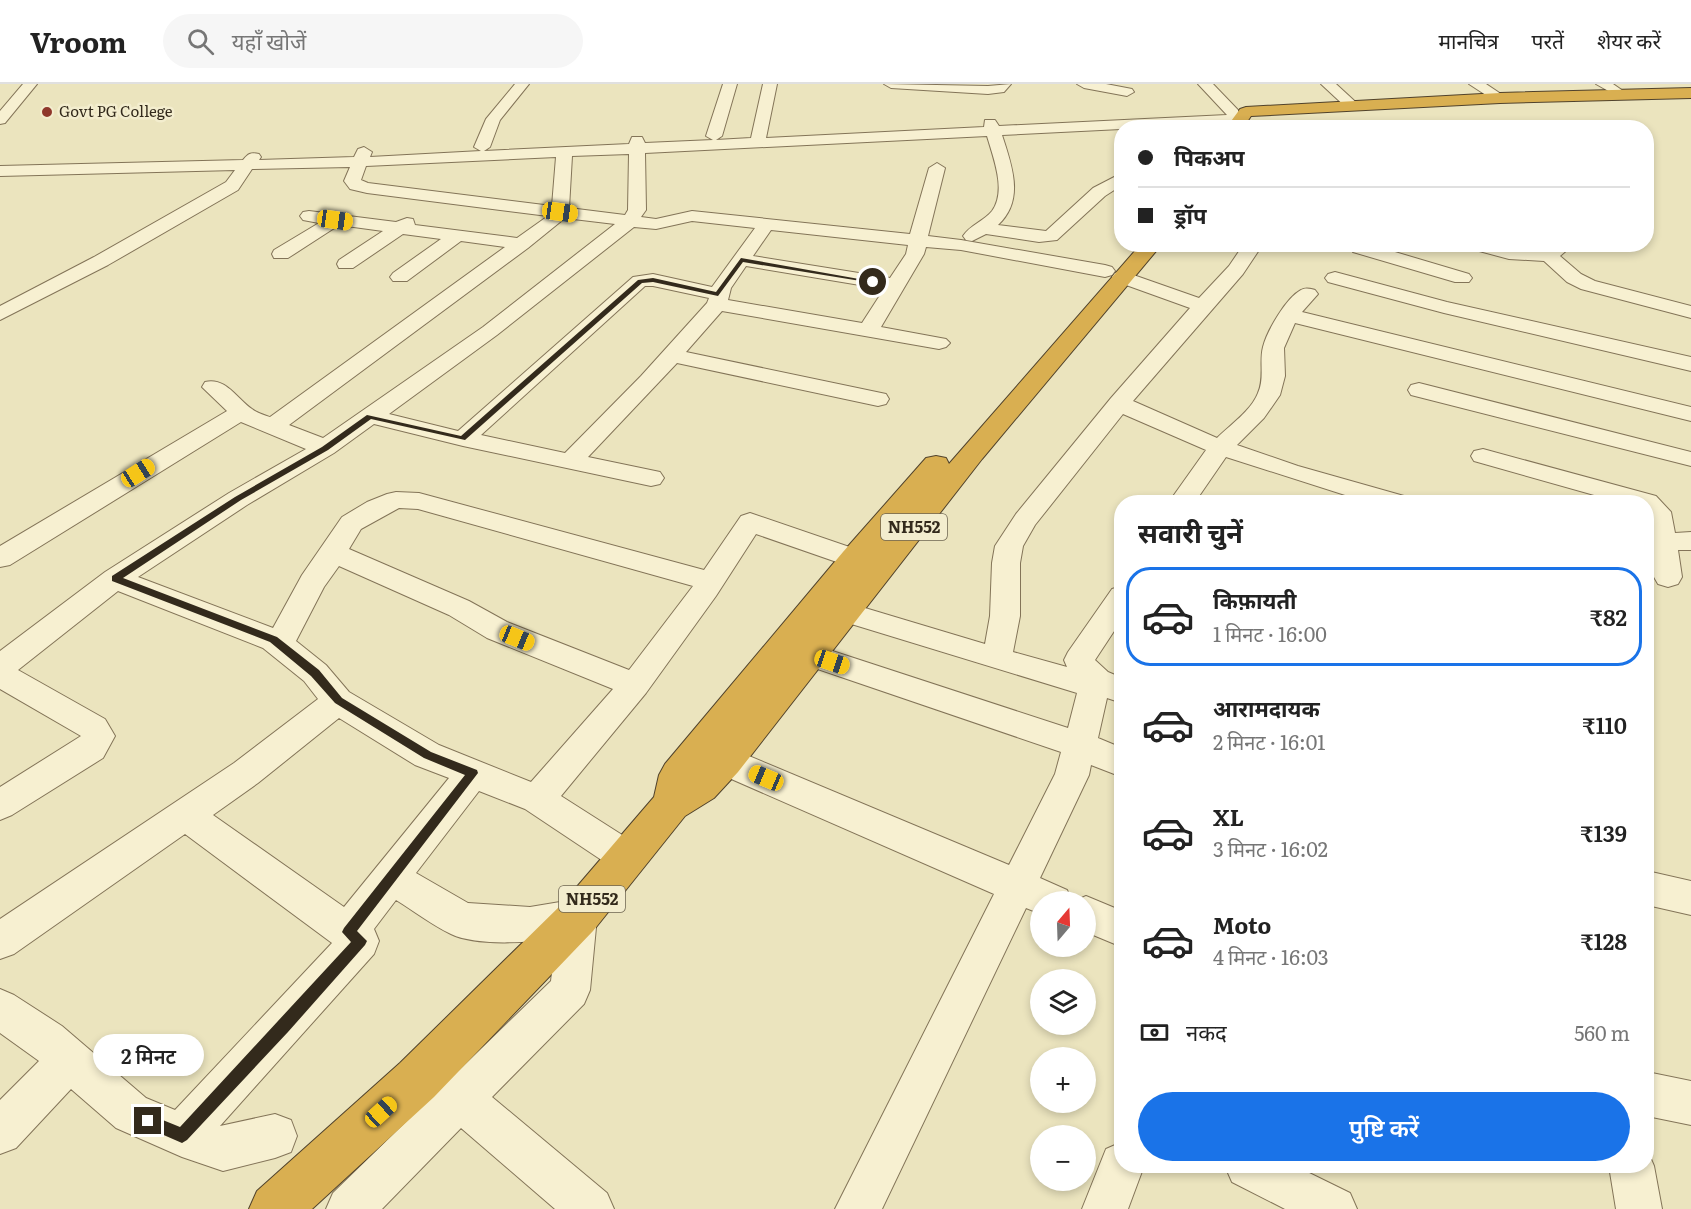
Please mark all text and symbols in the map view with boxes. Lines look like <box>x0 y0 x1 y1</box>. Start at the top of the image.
search box <box>163 14 583 68</box>
text: Vroom <box>30 20 127 62</box>
text: यहाँ खोजें <box>232 24 306 57</box>
text: मानचित्र <box>1439 24 1499 55</box>
text: परतें <box>1532 24 1564 55</box>
text: शेयर करें <box>1597 24 1661 55</box>
icon: search <box>184 25 217 58</box>
place label: Govt PG College <box>59 99 173 122</box>
marker: Govt PG College <box>40 105 54 119</box>
text: पिकअप <box>1174 140 1245 173</box>
text: ड्रॉप <box>1174 198 1207 231</box>
car <box>541 201 579 223</box>
car <box>316 209 354 231</box>
route start <box>859 268 886 295</box>
car <box>118 456 158 490</box>
text: सवारी चुनें <box>1138 511 1243 551</box>
road number: NH552 <box>881 514 947 540</box>
text: किफ़ायती <box>1213 583 1297 616</box>
icon: car <box>1141 590 1195 644</box>
text: ₹82 <box>1590 600 1627 633</box>
text: 1 मिनट · 16:00 <box>1213 618 1327 648</box>
car <box>497 623 537 653</box>
car <box>812 648 852 676</box>
text: आरामदायक <box>1213 691 1320 724</box>
icon: car <box>1141 698 1195 752</box>
text: ₹110 <box>1582 708 1627 741</box>
text: 2 मिनट · 16:01 <box>1213 726 1325 756</box>
car <box>746 763 786 793</box>
text: XL <box>1213 800 1244 833</box>
icon: car <box>1141 806 1195 860</box>
text: ₹139 <box>1580 816 1627 849</box>
text: 3 मिनट · 16:02 <box>1213 833 1328 863</box>
road number: NH552 <box>559 886 625 912</box>
north arrow <box>1030 891 1096 957</box>
map controls <box>1030 891 1096 1191</box>
text: Moto <box>1213 908 1271 941</box>
icon: car <box>1141 914 1195 968</box>
text: ₹128 <box>1580 924 1627 957</box>
text: 4 मिनट · 16:03 <box>1213 941 1329 971</box>
button: layers <box>1030 969 1096 1035</box>
text: नकद <box>1186 1015 1227 1048</box>
icon: cash <box>1138 1016 1171 1049</box>
text: 560 m <box>1574 1017 1630 1047</box>
callout: 2 मिनट <box>92 1034 204 1076</box>
text: 2 मिनट <box>121 1040 176 1070</box>
button: + <box>1030 1047 1096 1113</box>
button: पुष्टि करें <box>1138 1092 1630 1161</box>
car <box>362 1093 400 1131</box>
route end <box>134 1107 161 1134</box>
button: − <box>1030 1125 1096 1191</box>

